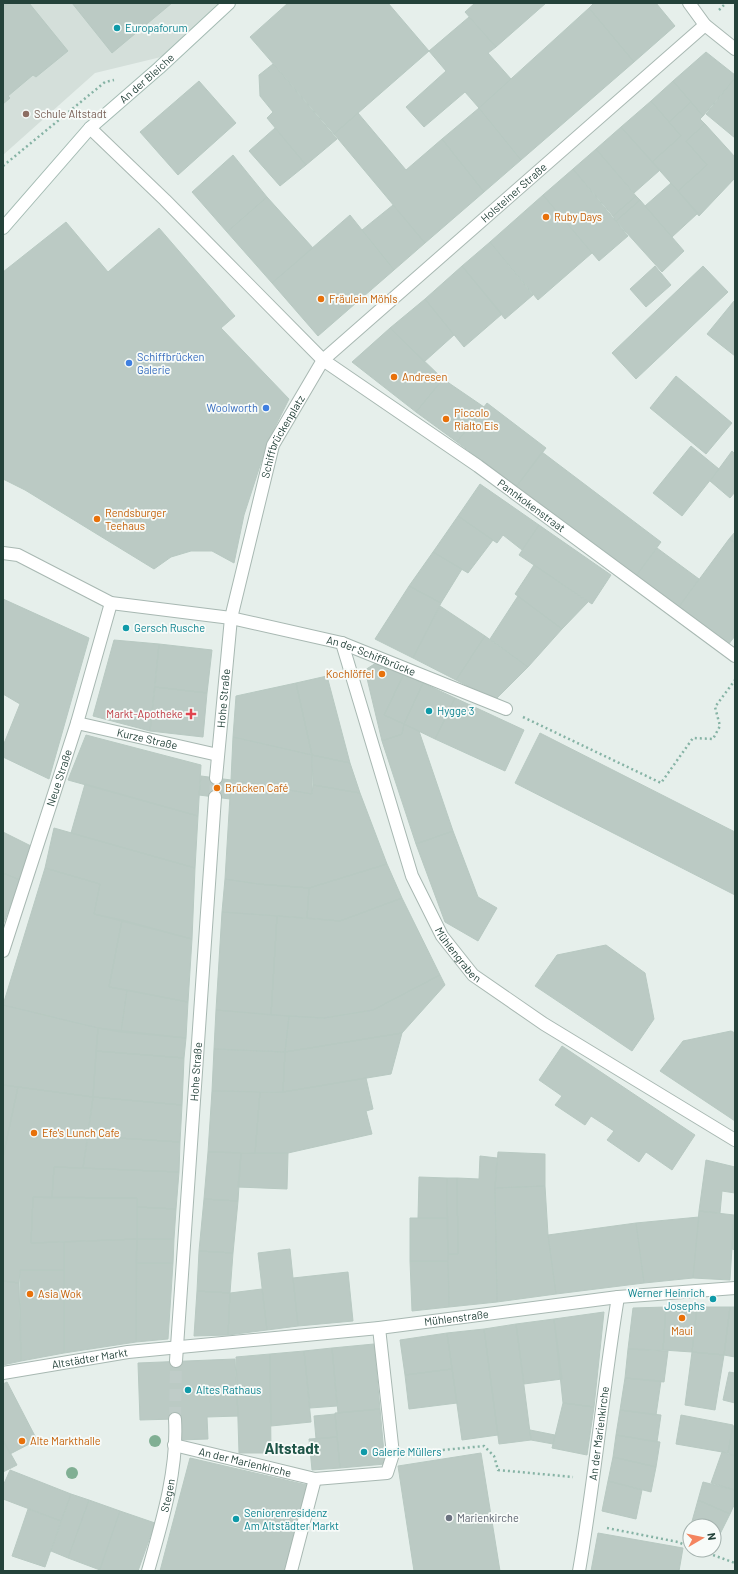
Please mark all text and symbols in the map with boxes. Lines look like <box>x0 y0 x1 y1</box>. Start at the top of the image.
place label: Europaforum <box>125 21 188 34</box>
marker: Europaforum <box>112 23 122 33</box>
street label: An der Bleiche <box>116 50 177 106</box>
place label: Schule Altstadt <box>34 107 107 120</box>
marker: Schule Altstadt <box>21 109 31 119</box>
street label: Holsteiner Straße <box>478 160 549 225</box>
place label: Ruby Days <box>554 210 602 223</box>
marker: Ruby Days <box>541 212 551 222</box>
place label: Fräulein Möhls <box>329 292 397 305</box>
marker: Fräulein Möhls <box>316 294 326 304</box>
place label: Schiffbrücken Galerie <box>137 350 205 376</box>
marker: Schiffbrücken Galerie <box>124 358 134 368</box>
place label: Andresen <box>402 370 447 383</box>
marker: Andresen <box>389 372 399 382</box>
street label: Schiffbrückenplatz <box>258 393 307 480</box>
place label: Woolworth <box>207 401 258 414</box>
marker: Woolworth <box>261 403 271 413</box>
place label: Piccolo Rialto Eis <box>454 406 498 432</box>
marker: Piccolo Rialto Eis <box>441 414 451 424</box>
street label: Pannkokenstraat <box>495 476 568 534</box>
place label: Rendsburger Teehaus <box>105 506 166 532</box>
marker: Rendsburger Teehaus <box>92 514 102 524</box>
place label: Gersch Rusche <box>134 621 205 634</box>
marker: Gersch Rusche <box>121 623 131 633</box>
street label: An der Schiffbrücke <box>325 633 418 678</box>
place label: Kochlöffel <box>326 667 374 680</box>
street label: Hohe Straße <box>214 668 232 728</box>
marker: Kochlöffel <box>377 669 387 679</box>
place label: Hygge 3 <box>437 704 475 717</box>
marker: Hygge 3 <box>424 706 434 716</box>
place label: Markt-Apotheke <box>106 707 183 720</box>
marker: Markt-Apotheke <box>186 709 196 719</box>
street label: Kurze Straße <box>116 725 179 752</box>
street label: Neue Straße <box>43 747 74 808</box>
place label: Brücken Café <box>225 781 288 794</box>
marker: Brücken Café <box>212 783 222 793</box>
street label: Mühlengraben <box>433 925 484 985</box>
street label: Hohe Straße <box>187 1042 204 1102</box>
place label: Efe's Lunch Cafe <box>42 1126 120 1139</box>
marker: Efe's Lunch Cafe <box>29 1128 39 1138</box>
place label: Werner Heinrich Josephs <box>628 1286 705 1312</box>
place label: Asia Wok <box>38 1287 82 1300</box>
marker: Asia Wok <box>25 1289 35 1299</box>
marker: Werner Heinrich Josephs <box>708 1294 718 1304</box>
street label: Mühlenstraße <box>423 1307 490 1328</box>
marker: Maui <box>677 1313 687 1323</box>
place label: Maui <box>671 1324 693 1337</box>
street label: Altstädter Markt <box>51 1345 129 1371</box>
place label: Altes Rathaus <box>196 1383 261 1396</box>
marker: Altes Rathaus <box>183 1385 193 1395</box>
street label: An der Marienkirche <box>586 1385 611 1481</box>
place label: Alte Markthalle <box>30 1434 101 1447</box>
marker: Alte Markthalle <box>17 1436 27 1446</box>
district label: Altstadt <box>265 1439 320 1457</box>
street label: An der Marienkirche <box>197 1444 293 1479</box>
place label: Galerie Müllers <box>372 1445 442 1458</box>
marker: Galerie Müllers <box>359 1447 369 1457</box>
street label: Stegen <box>157 1478 177 1513</box>
place label: Seniorenresidenz Am Altstädter Markt <box>244 1506 339 1532</box>
place label: Marienkirche <box>457 1511 519 1524</box>
marker: Marienkirche <box>444 1513 454 1523</box>
marker: Seniorenresidenz Am Altstädter Markt <box>231 1514 241 1524</box>
north arrow <box>682 1518 722 1558</box>
text: N <box>705 1532 719 1541</box>

